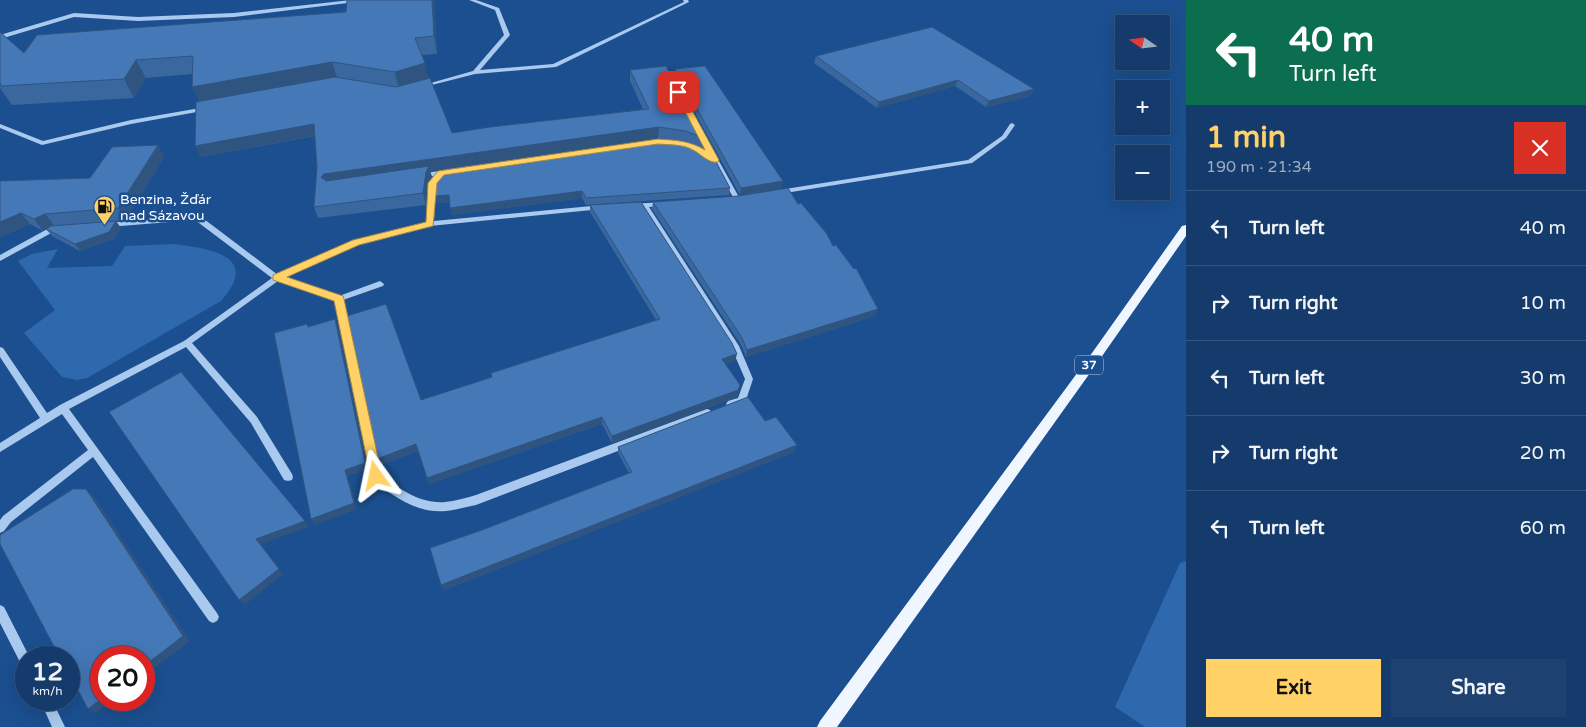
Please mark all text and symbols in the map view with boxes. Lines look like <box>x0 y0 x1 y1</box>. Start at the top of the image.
north arrow <box>1115 15 1170 70</box>
map controls <box>1115 15 1170 200</box>
text: 40 m <box>1289 19 1374 61</box>
icon: left <box>1206 20 1271 85</box>
text: Turn left <box>1289 61 1377 87</box>
pin <box>657 71 699 113</box>
icon: arrive <box>664 78 692 106</box>
button: + <box>1115 80 1170 135</box>
text: 1 min <box>1206 119 1286 156</box>
button: close <box>1514 122 1566 174</box>
button: − <box>1115 145 1170 200</box>
text: 190 m · 21:34 <box>1206 157 1312 177</box>
place label: Benzina, Žďár nad Sázavou <box>120 191 212 224</box>
fuel station icon: Benzina, Žďár nad Sázavou <box>92 195 116 226</box>
icon: left <box>1206 214 1234 242</box>
text: Turn left <box>1249 217 1325 239</box>
text: 40 m <box>1520 217 1566 239</box>
icon: right <box>1206 289 1234 317</box>
text: Turn right <box>1249 292 1337 314</box>
text: 10 m <box>1520 292 1566 314</box>
road number: 37 <box>1075 356 1103 374</box>
icon: left <box>1206 364 1234 392</box>
text: Turn left <box>1249 367 1325 389</box>
text: 30 m <box>1520 367 1566 389</box>
icon: right <box>1206 439 1234 467</box>
text: Turn right <box>1249 442 1337 464</box>
text: 20 m <box>1520 442 1566 464</box>
position arrow <box>349 449 401 501</box>
icon: left <box>1206 514 1234 542</box>
text: Turn left <box>1249 517 1325 539</box>
text: 60 m <box>1520 517 1566 539</box>
speed limit sign: 20 <box>90 646 155 711</box>
text: 12 <box>32 657 63 687</box>
button: Exit <box>1206 659 1381 717</box>
button: Share <box>1391 659 1566 717</box>
text: km/h <box>32 684 63 698</box>

